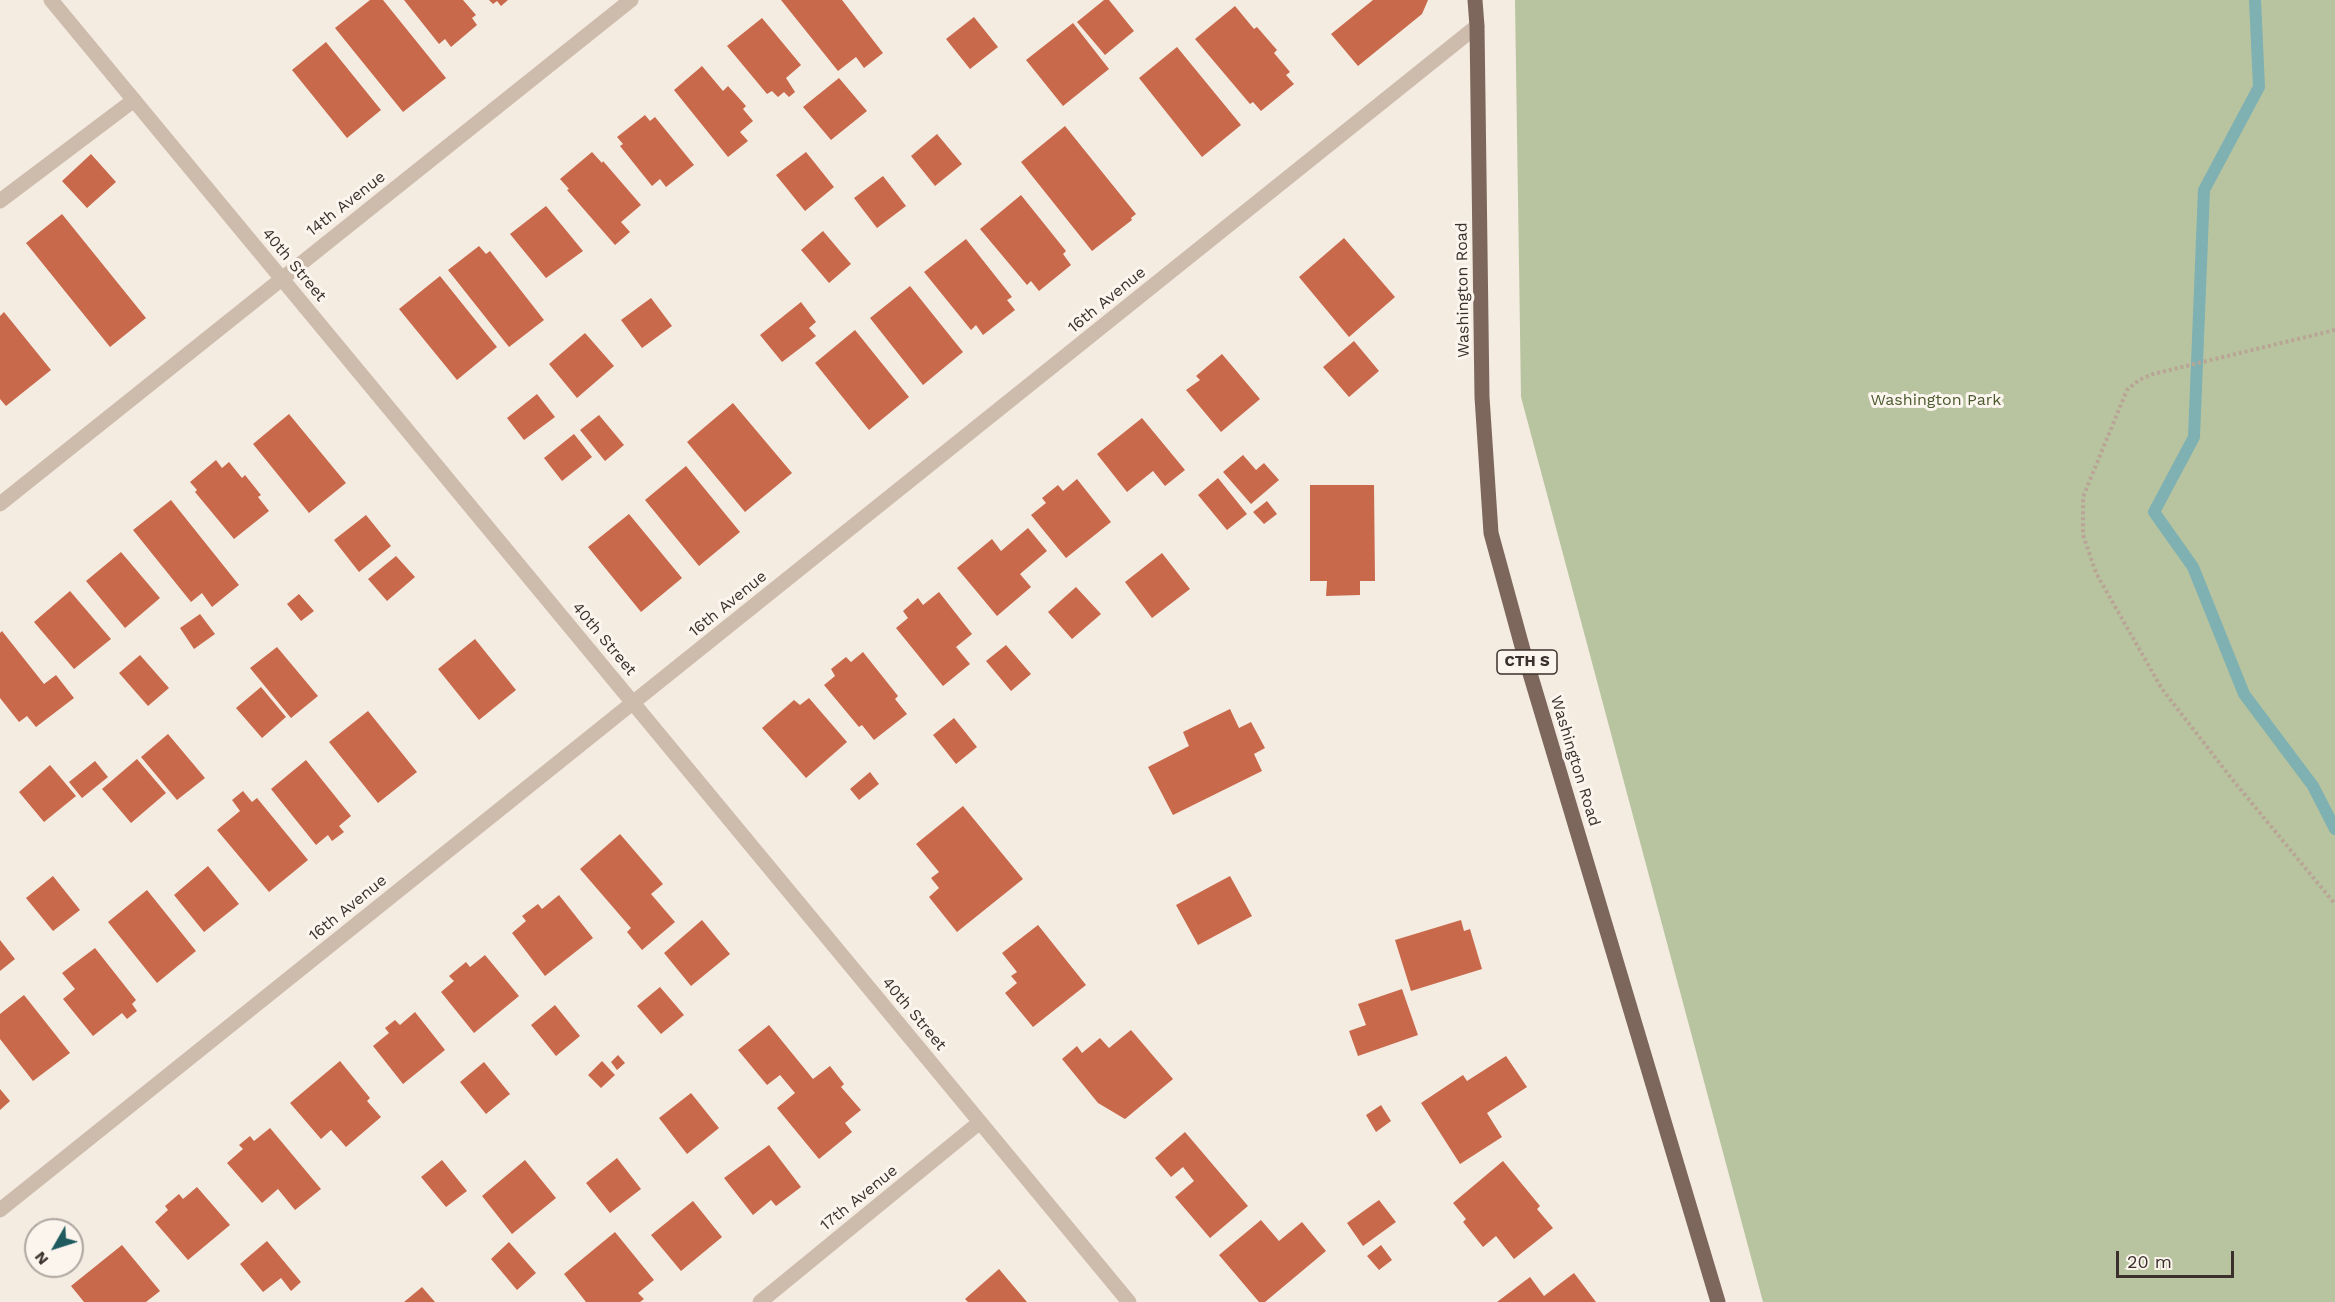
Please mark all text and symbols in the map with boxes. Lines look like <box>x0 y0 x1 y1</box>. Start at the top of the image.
street label: 14th Avenue <box>303 167 389 241</box>
street label: Washington Road <box>1452 222 1474 358</box>
street label: 40th Street <box>258 224 330 306</box>
street label: 16th Avenue <box>1064 263 1150 337</box>
park label: Washington Park <box>1871 390 2001 410</box>
street label: 16th Avenue <box>685 567 771 641</box>
street label: 40th Street <box>568 598 640 680</box>
road number: CTH S <box>1497 650 1557 674</box>
street label: Washington Road <box>1546 693 1604 829</box>
street label: 16th Avenue <box>305 871 391 945</box>
street label: 40th Street <box>878 973 950 1055</box>
street label: 17th Avenue <box>816 1161 902 1235</box>
north arrow <box>24 1218 84 1278</box>
scale bar <box>2119 1239 2238 1277</box>
text: N <box>30 1248 52 1269</box>
text: 20 m <box>2127 1251 2172 1272</box>

